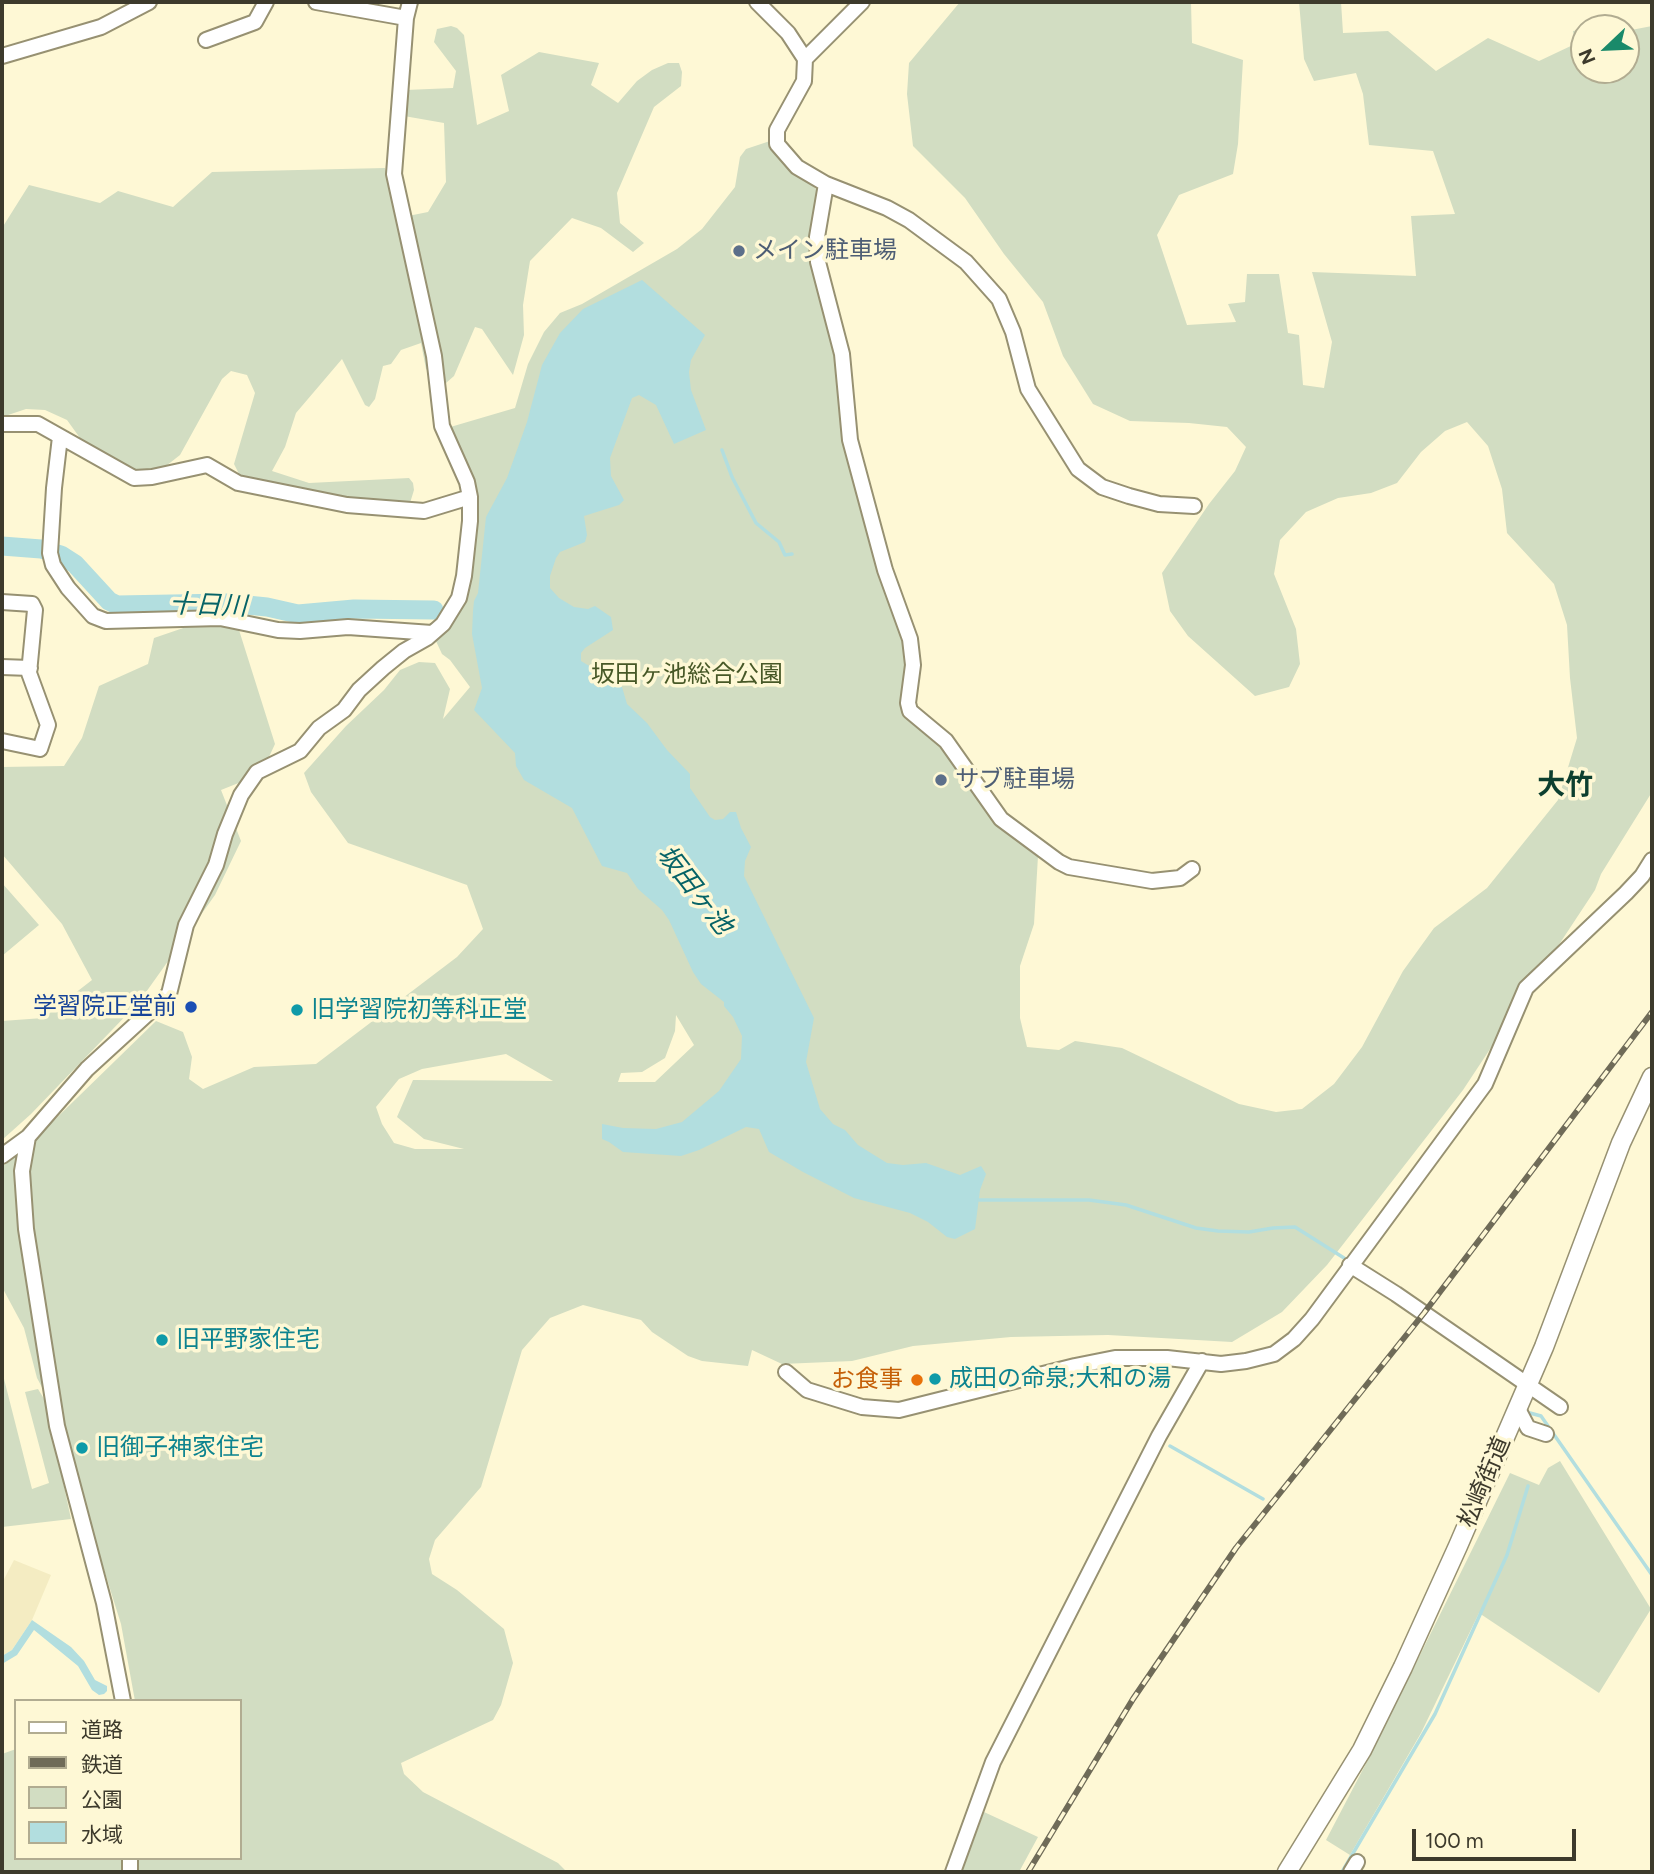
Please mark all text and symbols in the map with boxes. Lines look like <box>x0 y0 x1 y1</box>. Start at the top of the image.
north arrow <box>1570 14 1640 84</box>
text: N <box>1574 45 1601 68</box>
place label: メイン駐車場 <box>753 237 897 265</box>
marker: メイン駐車場 <box>731 243 747 259</box>
water label: 十日川 <box>168 589 248 623</box>
park label: 坂田ヶ池総合公園 <box>591 661 783 689</box>
place label: サブ駐車場 <box>955 766 1075 794</box>
district label: 大竹 <box>1537 769 1593 803</box>
marker: サブ駐車場 <box>933 772 949 788</box>
water label: 坂田ヶ池 <box>650 839 738 941</box>
place label: 学習院正堂前 <box>33 993 177 1021</box>
place label: 旧学習院初等科正堂 <box>311 996 527 1024</box>
marker: 学習院正堂前 <box>183 999 199 1015</box>
marker: 旧学習院初等科正堂 <box>289 1002 305 1018</box>
place label: 旧平野家住宅 <box>176 1326 320 1354</box>
marker: 旧平野家住宅 <box>154 1332 170 1348</box>
place label: 成田の命泉;大和の湯 <box>949 1365 1171 1393</box>
place label: お食事 <box>831 1366 903 1394</box>
marker: 成田の命泉;大和の湯 <box>927 1371 943 1387</box>
marker: お食事 <box>909 1372 925 1388</box>
street label: 松崎街道 <box>1453 1432 1517 1532</box>
place label: 旧御子神家住宅 <box>96 1434 264 1462</box>
marker: 旧御子神家住宅 <box>74 1440 90 1456</box>
legend <box>14 1699 242 1860</box>
text: 道路 <box>81 1717 123 1742</box>
text: 鉄道 <box>81 1752 123 1777</box>
text: 公園 <box>81 1787 123 1812</box>
scale bar <box>1416 1814 1580 1858</box>
text: 水域 <box>81 1822 123 1847</box>
text: 100 m <box>1425 1828 1484 1853</box>

